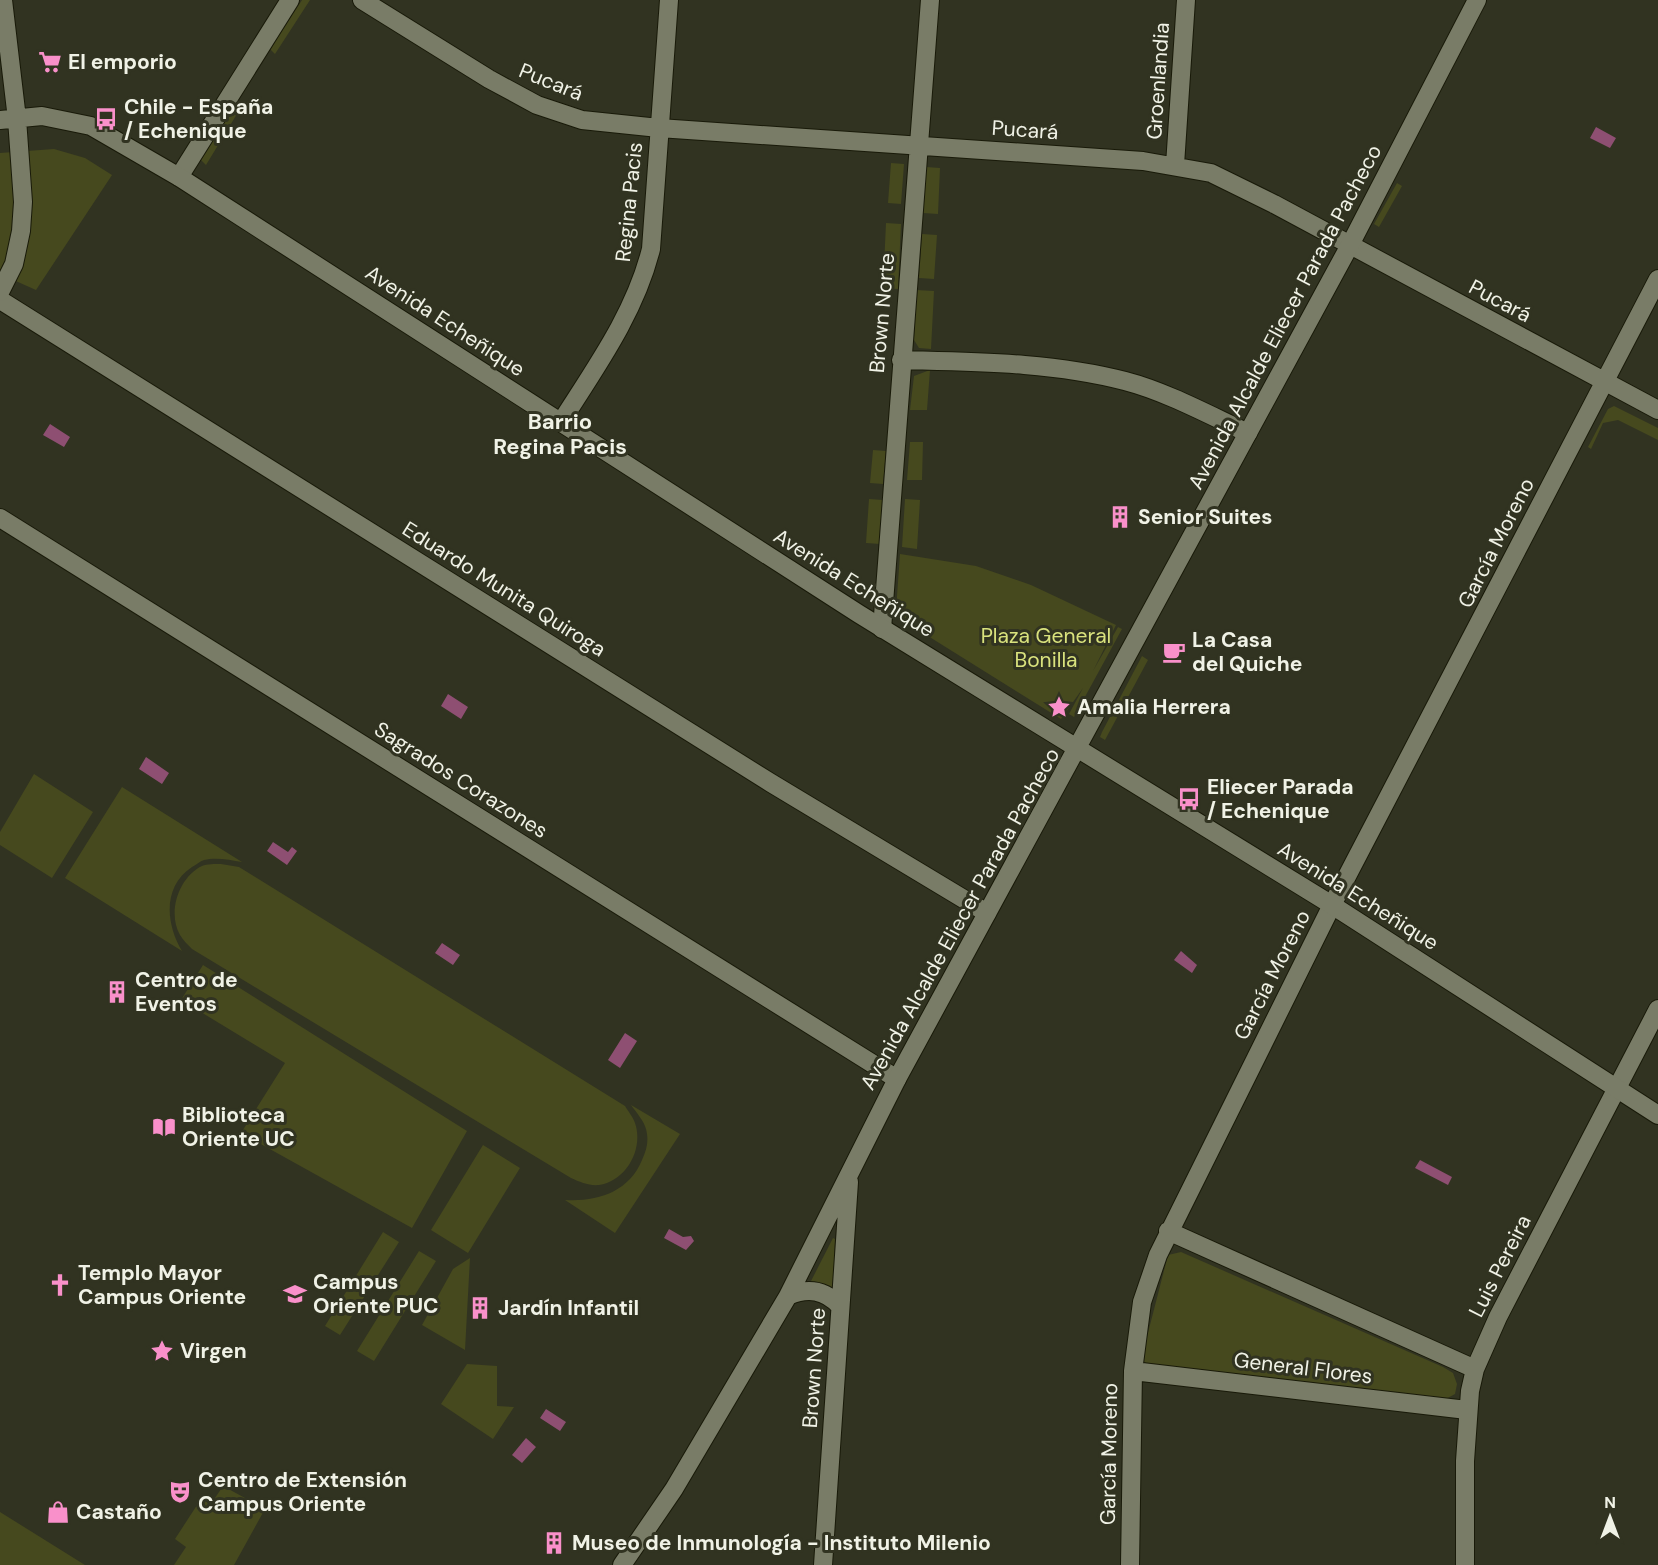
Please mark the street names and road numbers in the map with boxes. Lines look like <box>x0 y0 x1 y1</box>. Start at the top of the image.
street label: Groenlandia <box>1140 21 1176 141</box>
street label: Pucará <box>515 56 587 108</box>
street label: Pucará <box>991 114 1059 146</box>
street label: Avenida Alcalde Eliecer Parada Pacheco <box>1182 140 1388 494</box>
street label: Regina Pacis <box>609 141 649 263</box>
street label: Brown Norte <box>863 252 901 374</box>
street label: Avenida Echeñique <box>360 259 530 383</box>
street label: Pucará <box>1464 273 1536 329</box>
street label: García Moreno <box>1451 473 1541 613</box>
street label: Eduardo Munita Quiroga <box>397 515 611 663</box>
street label: Avenida Echeñique <box>768 522 940 644</box>
street label: Sagrados Corazones <box>369 715 553 845</box>
street label: Avenida Alcalde Eliecer Parada Pacheco <box>854 743 1066 1095</box>
street label: Avenida Echeñique <box>1272 835 1444 957</box>
street label: García Moreno <box>1227 905 1317 1045</box>
street label: Luis Pereira <box>1462 1210 1538 1322</box>
street label: Brown Norte <box>796 1307 832 1429</box>
street label: General Flores <box>1232 1346 1374 1390</box>
street label: García Moreno <box>1094 1383 1124 1525</box>

